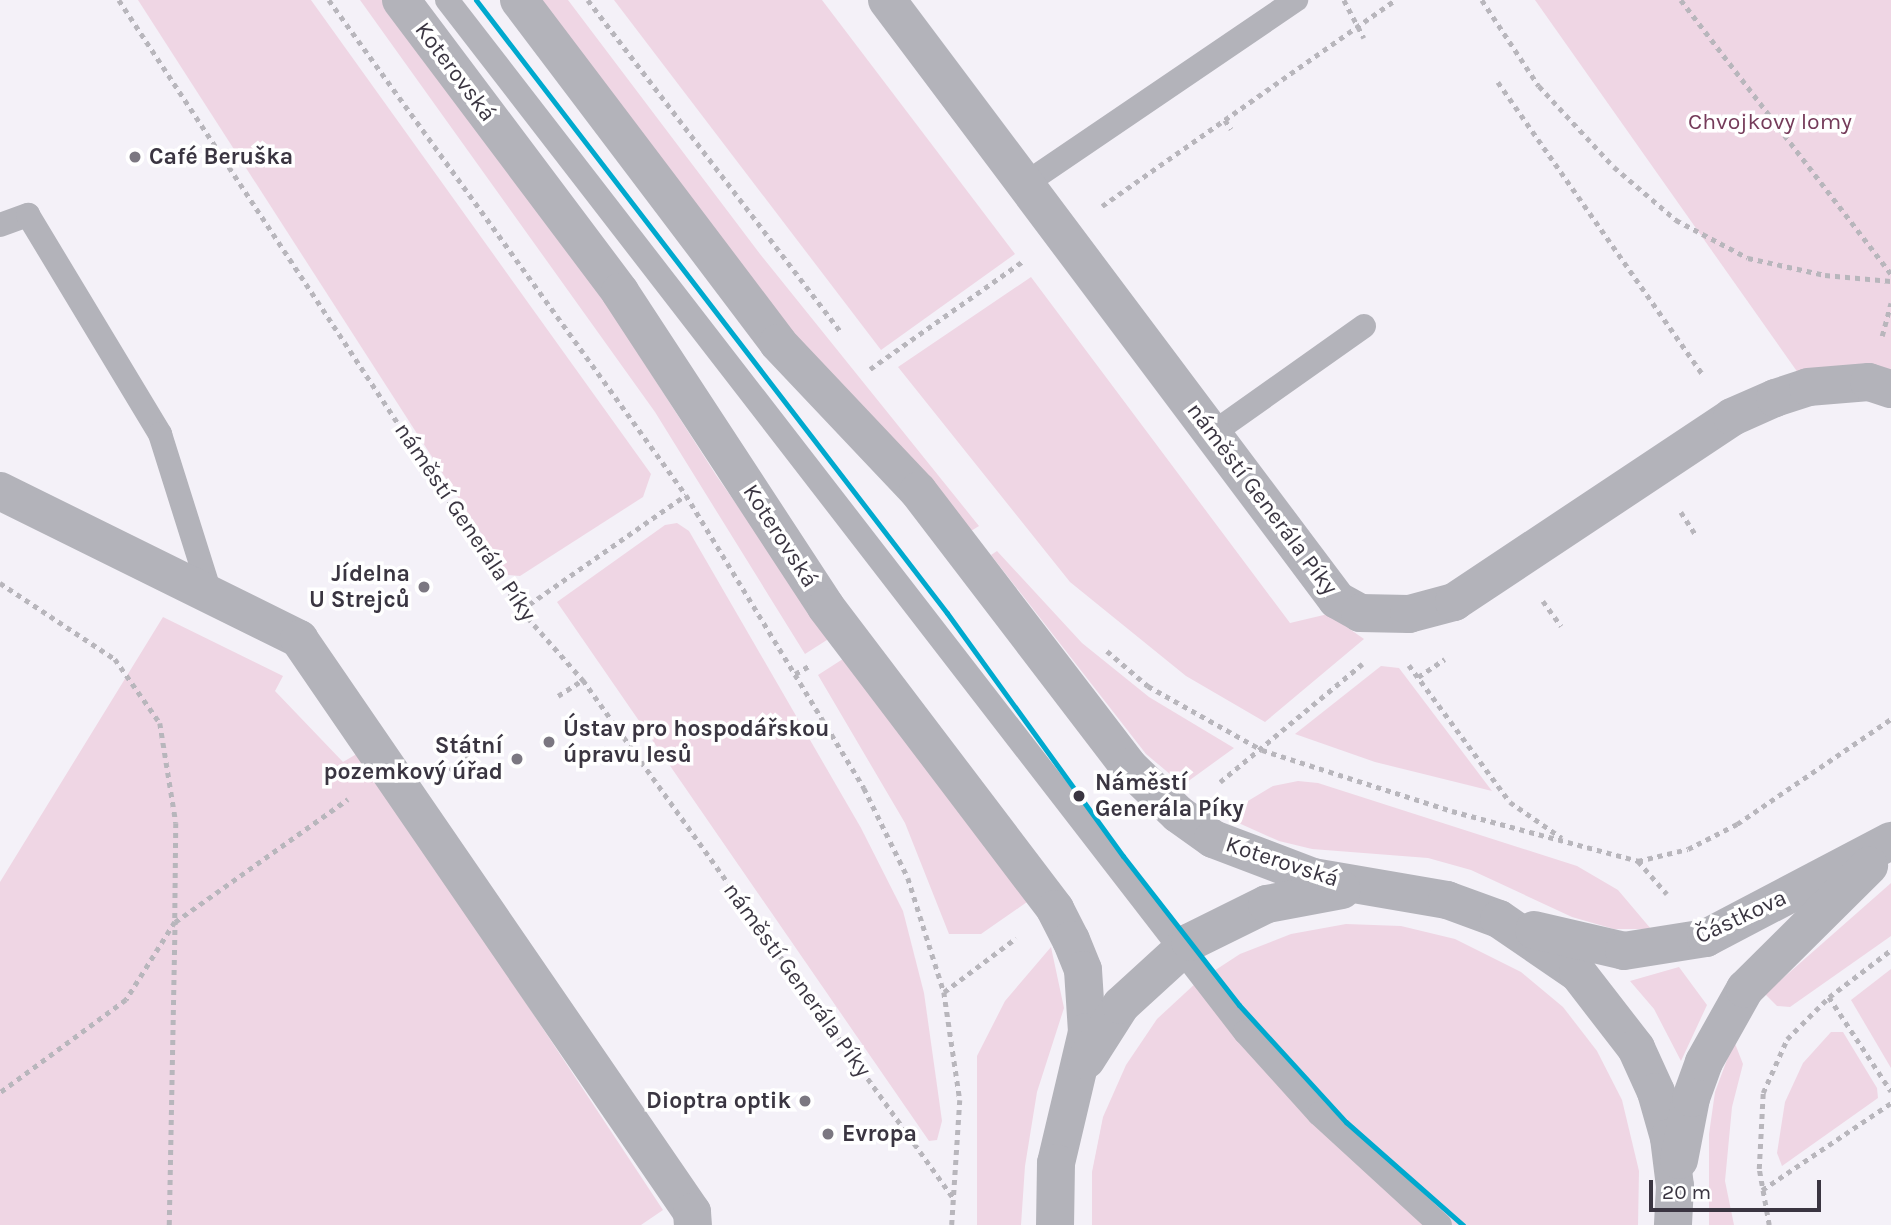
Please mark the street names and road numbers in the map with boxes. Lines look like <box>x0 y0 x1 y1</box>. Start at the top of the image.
street label: Koterovská <box>409 17 501 127</box>
street label: náměstí Generála Píky <box>1181 397 1343 601</box>
street label: náměstí Generála Píky <box>388 417 542 627</box>
street label: Koterovská <box>737 479 823 593</box>
street label: Koterovská <box>1222 831 1342 893</box>
street label: náměstí Generála Píky <box>717 877 877 1083</box>
street label: Částkova <box>1691 884 1791 950</box>

